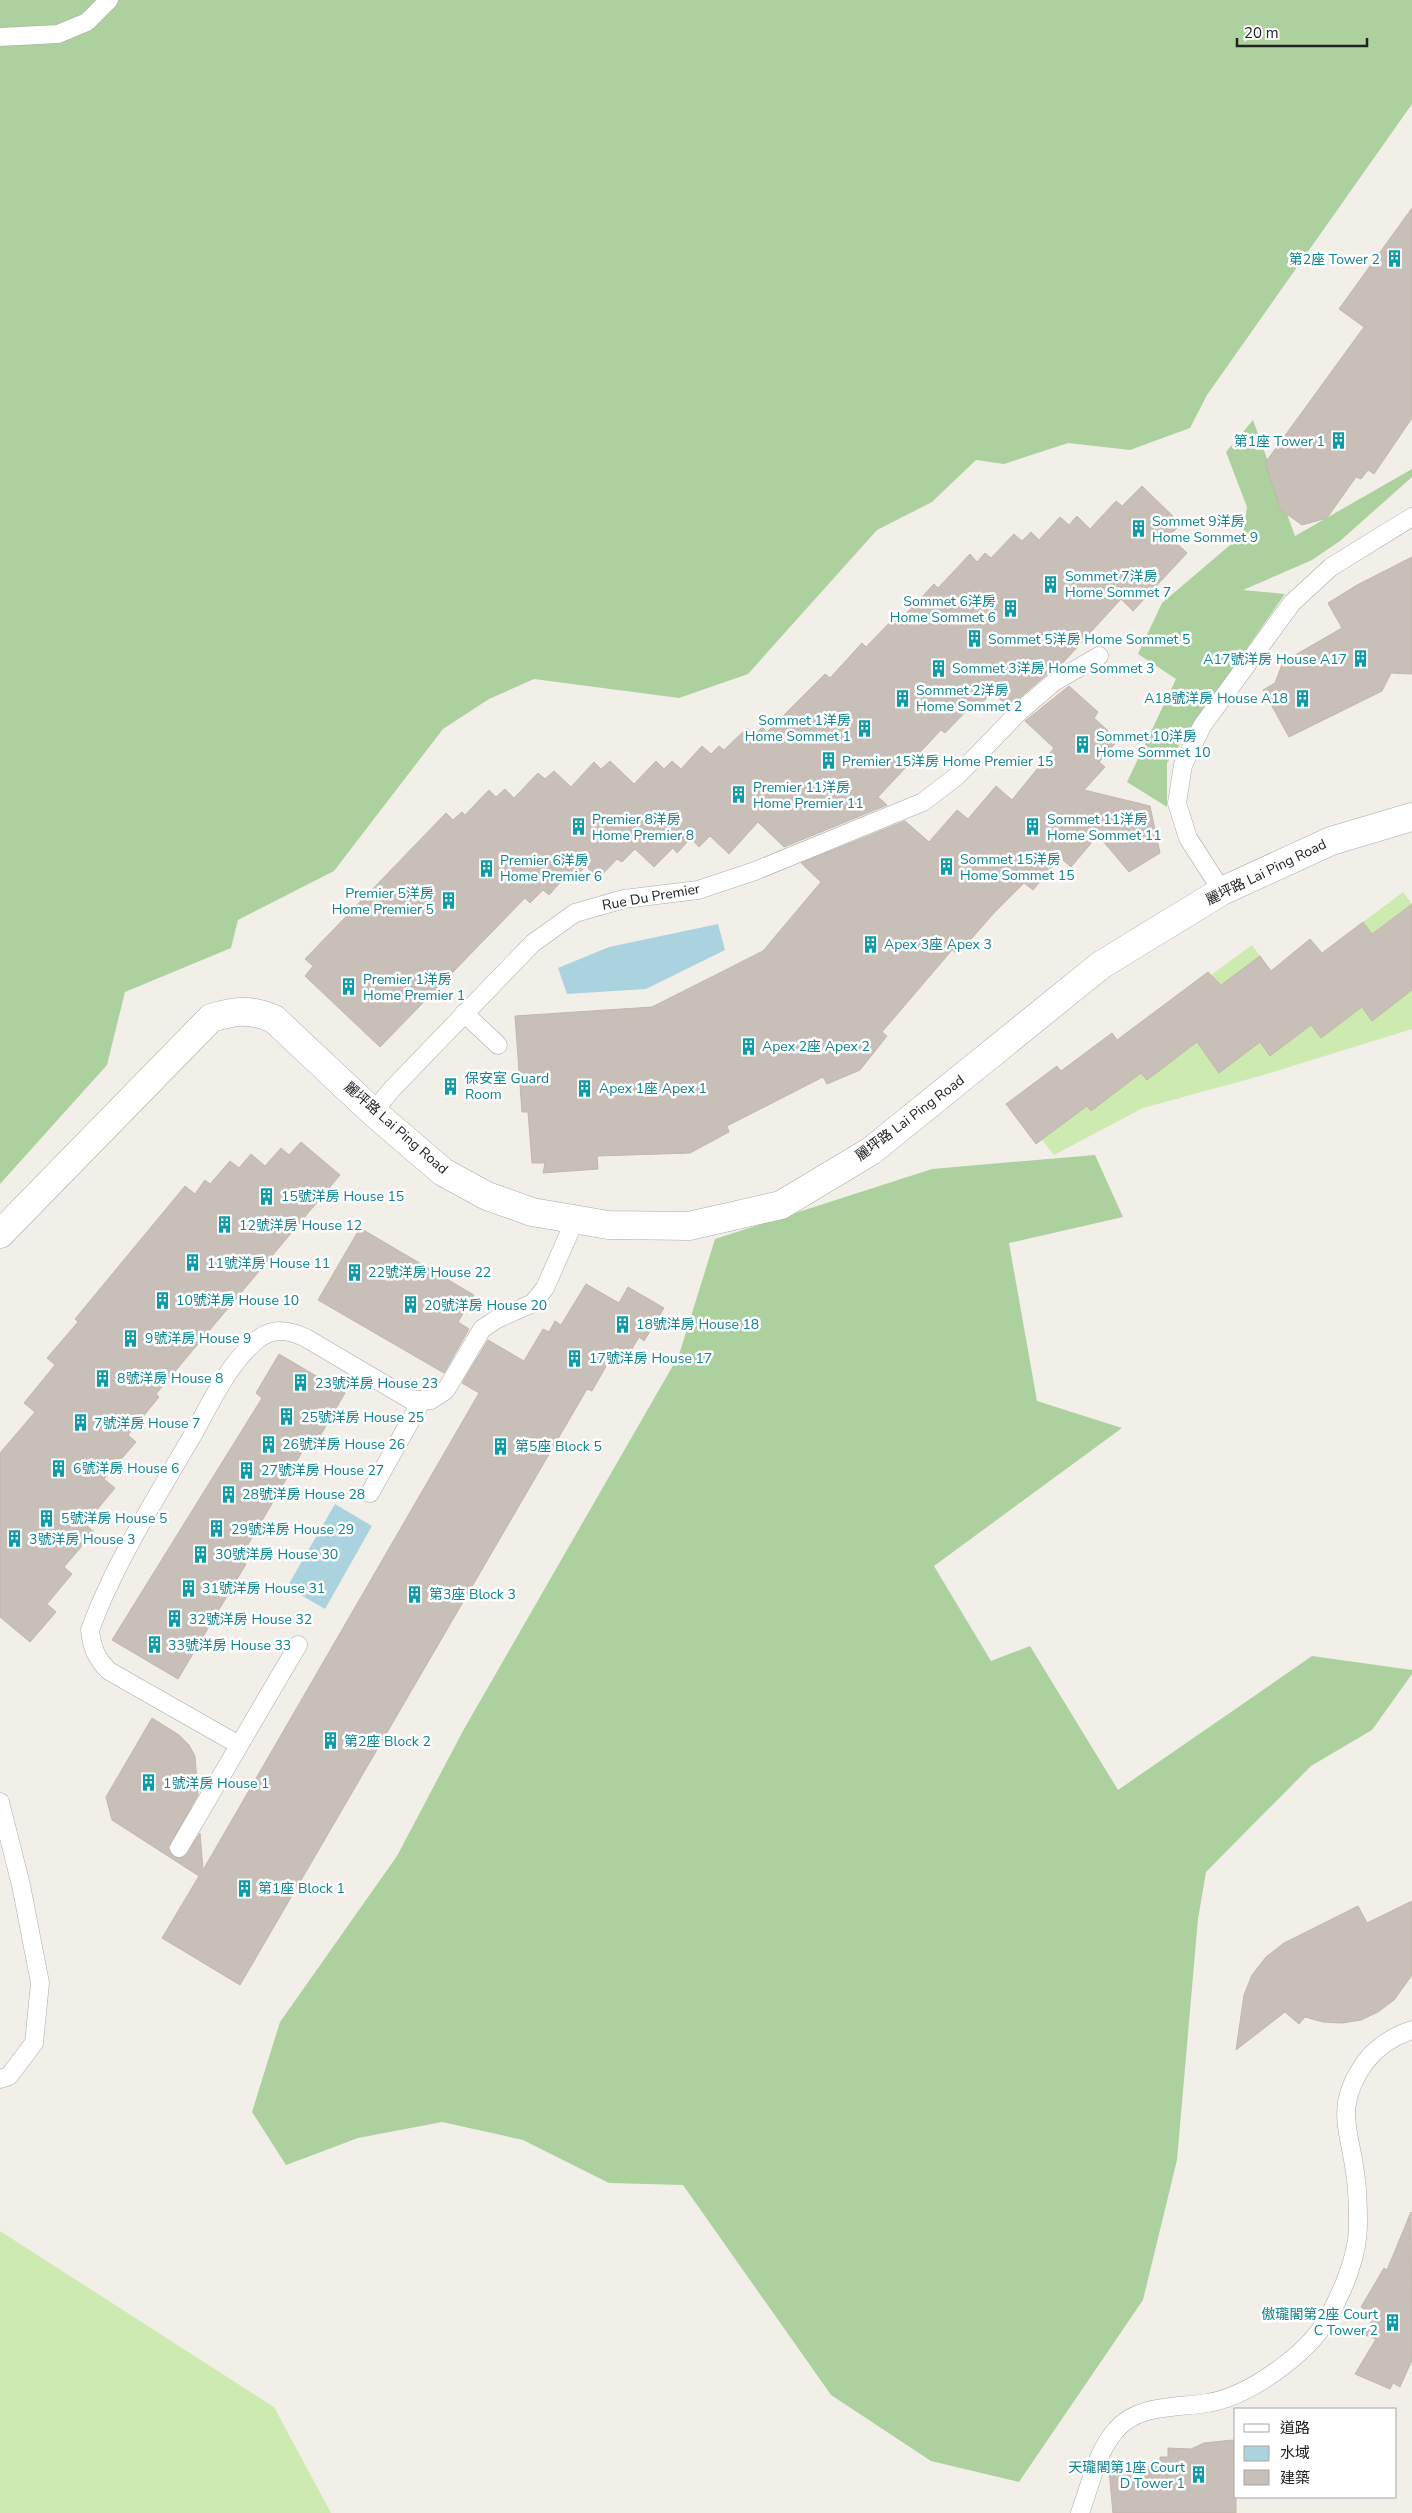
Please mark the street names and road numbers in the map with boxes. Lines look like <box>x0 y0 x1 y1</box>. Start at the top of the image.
street label: 麗坪路 Lai Ping Road <box>1203 835 1329 909</box>
street label: Rue Du Premier <box>601 879 701 915</box>
street label: 麗坪路 Lai Ping Road <box>852 1071 968 1165</box>
street label: 麗坪路 Lai Ping Road <box>340 1078 452 1178</box>

